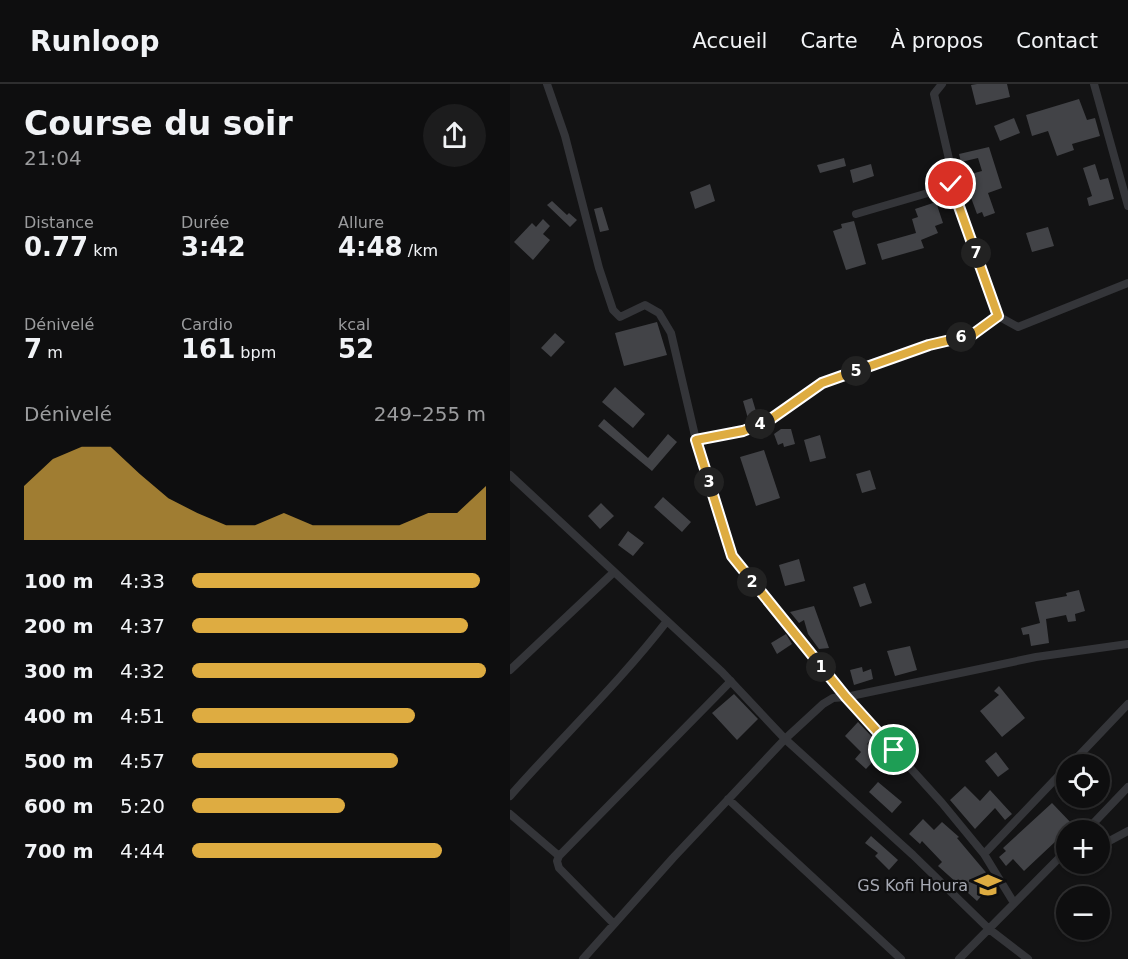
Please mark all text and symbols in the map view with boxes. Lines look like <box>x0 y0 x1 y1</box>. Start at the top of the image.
text: Runloop <box>30 25 160 58</box>
text: Accueil <box>692 29 767 53</box>
text: Carte <box>800 29 858 53</box>
text: À propos <box>891 29 983 53</box>
text: Contact <box>1016 29 1098 53</box>
text: Course du soir <box>24 104 293 143</box>
button: share <box>423 104 486 167</box>
text: 21:04 <box>24 146 82 170</box>
pin <box>925 158 976 209</box>
icon: check <box>934 167 967 200</box>
text: Distance <box>24 213 94 232</box>
text: Durée <box>181 213 229 232</box>
text: Allure <box>338 213 384 232</box>
text: 0.77 <box>24 232 88 262</box>
text: 3:42 <box>181 232 246 262</box>
text: 4:48 <box>338 232 403 262</box>
pin: 7 <box>961 238 991 268</box>
text: km <box>88 241 118 260</box>
text: /km <box>403 241 438 260</box>
text: 7 <box>970 243 982 262</box>
text: Dénivelé <box>24 315 94 334</box>
text: Cardio <box>181 315 233 334</box>
text: kcal <box>338 315 370 334</box>
pin: 6 <box>946 322 976 352</box>
text: 6 <box>955 327 967 346</box>
text: 7 <box>24 334 42 364</box>
text: 161 <box>181 334 235 364</box>
text: 52 <box>338 334 374 364</box>
text: m <box>42 343 63 362</box>
text: bpm <box>235 343 276 362</box>
pin: 5 <box>841 356 871 386</box>
text: 5 <box>850 361 862 380</box>
text: Dénivelé <box>24 402 112 426</box>
text: 249–255 m <box>374 402 486 426</box>
pin: 4 <box>745 409 775 439</box>
text: 4 <box>754 414 766 433</box>
pin: 3 <box>694 467 724 497</box>
text: 3 <box>703 472 715 491</box>
pin: 2 <box>737 567 767 597</box>
text: 100 m <box>24 569 94 593</box>
text: 4:33 <box>120 569 165 593</box>
text: 2 <box>746 572 758 591</box>
text: 200 m <box>24 614 94 638</box>
text: 4:37 <box>120 614 165 638</box>
pin: 1 <box>806 652 836 682</box>
text: 1 <box>815 657 827 676</box>
text: 300 m <box>24 659 94 683</box>
text: 4:32 <box>120 659 165 683</box>
text: 400 m <box>24 704 94 728</box>
text: 4:51 <box>120 704 165 728</box>
pin <box>868 724 919 775</box>
icon: arrive <box>877 733 910 766</box>
text: 500 m <box>24 749 94 773</box>
text: 4:57 <box>120 749 165 773</box>
map controls <box>1056 754 1110 940</box>
button: locate <box>1056 754 1110 808</box>
text: 600 m <box>24 794 94 818</box>
text: 5:20 <box>120 794 165 818</box>
button: + <box>1056 820 1110 874</box>
text: 700 m <box>24 839 94 863</box>
text: 4:44 <box>120 839 165 863</box>
school or university icon: GS Kofi Houra <box>973 870 1003 900</box>
place label: GS Kofi Houra <box>857 876 968 895</box>
button: − <box>1056 886 1110 940</box>

